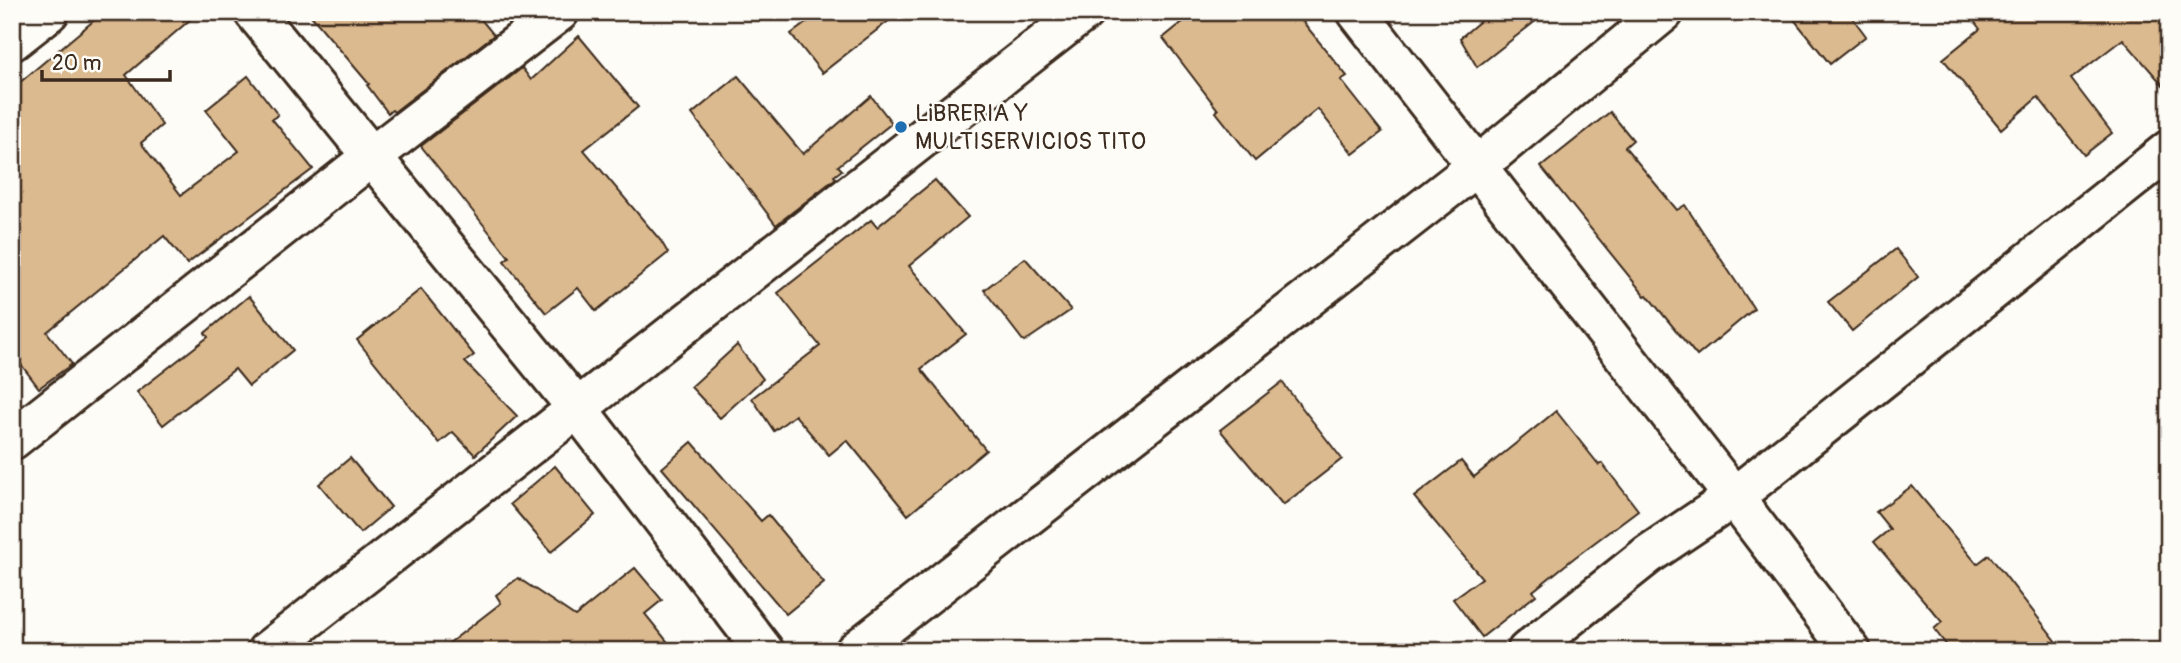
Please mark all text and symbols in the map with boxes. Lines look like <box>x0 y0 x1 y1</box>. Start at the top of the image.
scale bar <box>42 38 170 82</box>
text: 20 m <box>52 50 101 77</box>
place label: LiBRERIA Y MULTISERVICIOS TITO <box>915 99 1146 156</box>
marker: LiBRERIA Y MULTISERVICIOS TITO <box>893 119 909 135</box>

